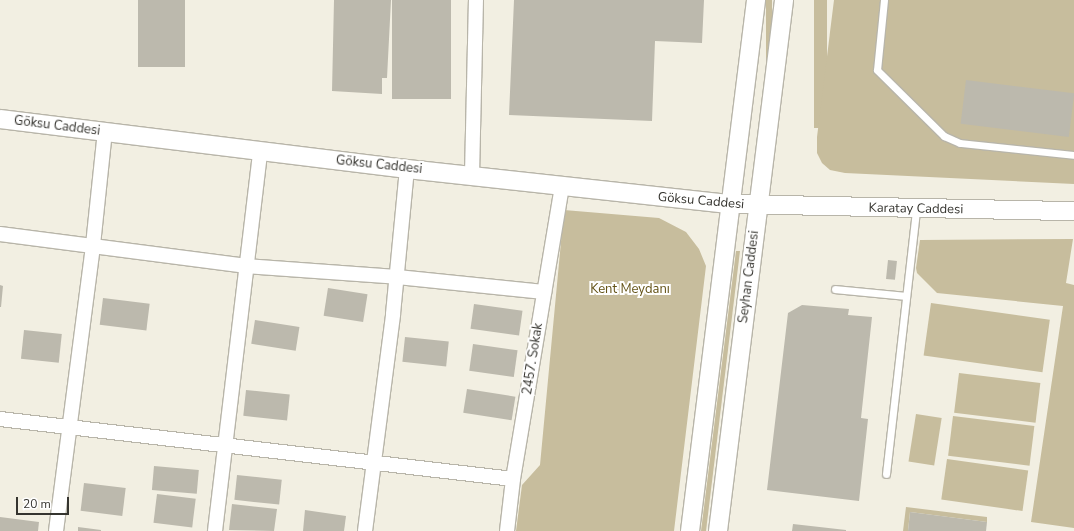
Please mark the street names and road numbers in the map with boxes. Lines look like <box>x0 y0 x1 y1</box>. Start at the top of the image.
street label: Göksu Caddesi <box>13 113 101 139</box>
street label: Göksu Caddesi <box>335 153 423 177</box>
street label: Göksu Caddesi <box>657 189 745 213</box>
street label: Karatay Caddesi <box>869 200 963 218</box>
street label: Seyhan Caddesi <box>736 230 762 324</box>
street label: 2457. Sokak <box>520 322 546 396</box>

